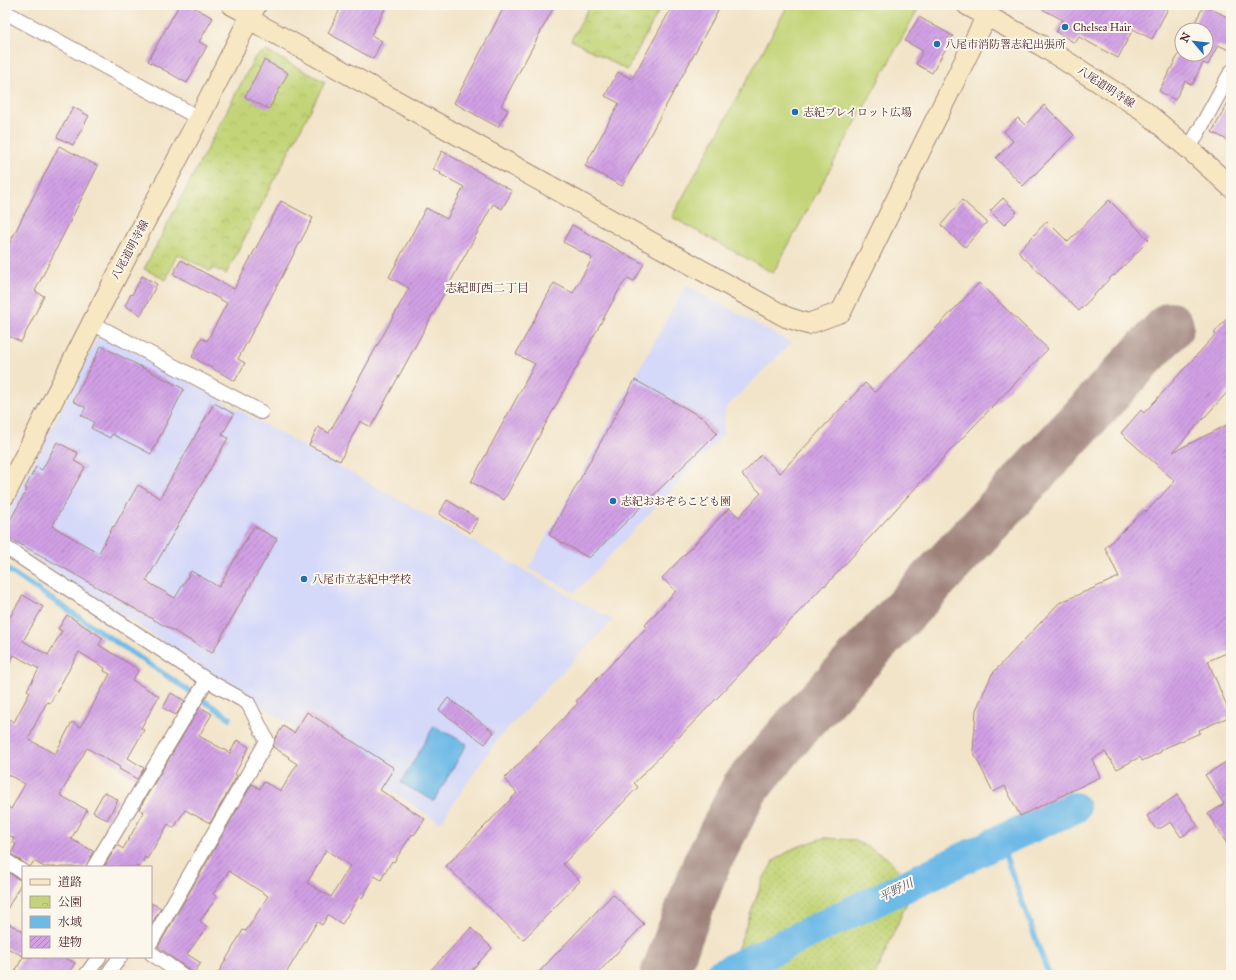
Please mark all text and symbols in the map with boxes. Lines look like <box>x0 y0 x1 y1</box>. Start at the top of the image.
place label: Chelsea Hair <box>1073 21 1132 34</box>
marker: Chelsea Hair <box>1060 22 1070 32</box>
north arrow <box>1174 22 1214 62</box>
text: N <box>1178 30 1194 45</box>
place label: 八尾市消防署志紀出張所 <box>945 38 1066 51</box>
marker: 八尾市消防署志紀出張所 <box>932 39 942 49</box>
street label: 八尾道明寺線 <box>1075 64 1137 110</box>
place label: 志紀プレイロット広場 <box>803 106 912 119</box>
marker: 志紀プレイロット広場 <box>790 107 800 117</box>
street label: 八尾道明寺線 <box>109 218 151 282</box>
district label: 志紀町西二丁目 <box>445 281 529 295</box>
place label: 志紀おおぞらこども園 <box>621 495 731 508</box>
marker: 志紀おおぞらこども園 <box>608 496 618 506</box>
place label: 八尾市立志紀中学校 <box>312 573 411 586</box>
marker: 八尾市立志紀中学校 <box>299 574 309 584</box>
legend <box>22 866 152 958</box>
text: 道路 <box>58 875 82 889</box>
water label: 平野川 <box>877 875 917 904</box>
text: 公園 <box>58 895 82 909</box>
text: 水域 <box>58 915 82 929</box>
text: 建物 <box>58 935 82 949</box>

